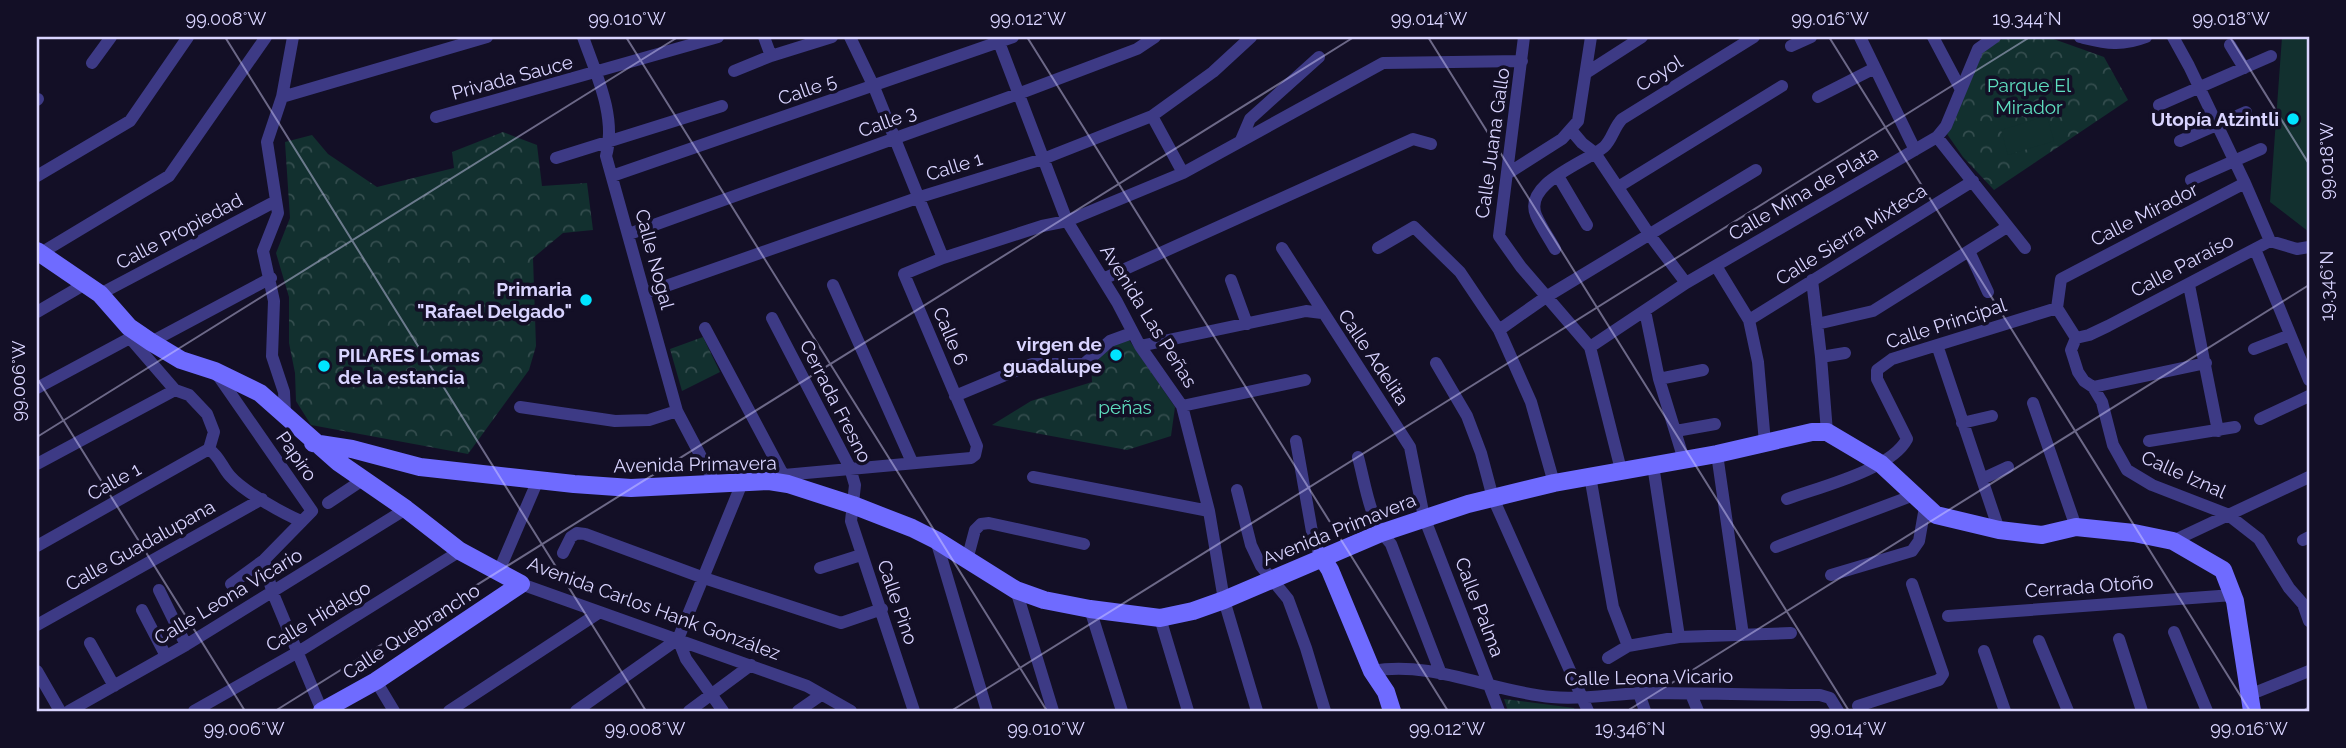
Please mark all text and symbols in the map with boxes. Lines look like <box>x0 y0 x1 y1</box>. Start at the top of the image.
text: 99.008°W <box>186 8 267 29</box>
text: 99.010°W <box>588 8 666 29</box>
text: 99.012°W <box>990 8 1066 29</box>
text: 99.014°W <box>1391 8 1467 29</box>
text: 99.016°W <box>1791 8 1869 29</box>
text: 19.344°N <box>1992 8 2062 29</box>
text: 99.018°W <box>2192 8 2270 29</box>
street label: Privada Sauce <box>449 50 575 104</box>
street label: Coyol <box>1632 50 1687 96</box>
street label: Calle Juana Gallo <box>1471 66 1513 220</box>
street label: Calle 5 <box>775 69 839 109</box>
park label: Parque El Mirador <box>1987 74 2072 118</box>
street label: Calle 3 <box>855 100 919 142</box>
place label: Utopía Atzintli <box>2151 108 2279 130</box>
marker: Utopía Atzintli <box>2285 111 2301 127</box>
text: 99.018°W <box>2316 122 2337 200</box>
street label: Calle Mina de Plata <box>1724 141 1882 245</box>
street label: Calle 1 <box>923 147 985 185</box>
street label: Calle Mirador <box>2087 177 2202 250</box>
street label: Calle Sierra Mixteca <box>1772 179 1930 289</box>
street label: Calle Propiedad <box>112 188 246 274</box>
street label: Calle Nogal <box>631 206 679 312</box>
street label: Calle Paraíso <box>2127 229 2237 301</box>
street label: Avenida Las Peñas <box>1096 241 1202 391</box>
text: 19.346°N <box>2316 251 2337 321</box>
place label: Primaria "Rafael Delgado" <box>417 278 572 322</box>
marker: Primaria "Rafael Delgado" <box>578 292 594 308</box>
street label: Calle Principal <box>1883 293 2010 353</box>
street label: Calle 6 <box>929 304 973 368</box>
street label: Calle Adelita <box>1334 305 1414 409</box>
place label: virgen de guadalupe <box>1003 333 1102 377</box>
street label: Cerrada Fresno <box>796 336 876 466</box>
text: 99.006°W <box>8 340 29 422</box>
place label: PILARES Lomas de la estancia <box>338 344 480 388</box>
marker: virgen de guadalupe <box>1108 347 1124 363</box>
marker: PILARES Lomas de la estancia <box>316 358 332 374</box>
park label: peñas <box>1098 396 1152 418</box>
street label: Papiro <box>272 427 322 485</box>
street label: Calle Iznal <box>2138 446 2231 503</box>
street label: Avenida Primavera <box>613 452 777 476</box>
street label: Calle 1 <box>83 457 145 505</box>
street label: Avenida Primavera <box>1259 488 1419 570</box>
street label: Calle Guadalupana <box>62 495 218 595</box>
street label: Calle Leona Vicario <box>150 543 306 649</box>
street label: Avenida Carlos Hank González <box>525 552 783 664</box>
street label: Calle Palma <box>1451 554 1509 660</box>
street label: Calle Pino <box>873 557 923 647</box>
street label: Cerrada Otoño <box>2024 571 2154 601</box>
street label: Calle Hidalgo <box>262 576 374 656</box>
street label: Calle Quebrancho <box>338 578 484 684</box>
street label: Calle Leona Vicario <box>1565 665 1733 689</box>
text: 99.006°W <box>204 718 285 739</box>
text: 99.008°W <box>605 718 686 739</box>
text: 99.010°W <box>1007 718 1085 739</box>
text: 99.012°W <box>1409 718 1485 739</box>
text: 19.346°N <box>1595 718 1665 739</box>
text: 99.014°W <box>1810 718 1886 739</box>
text: 99.016°W <box>2210 718 2288 739</box>

